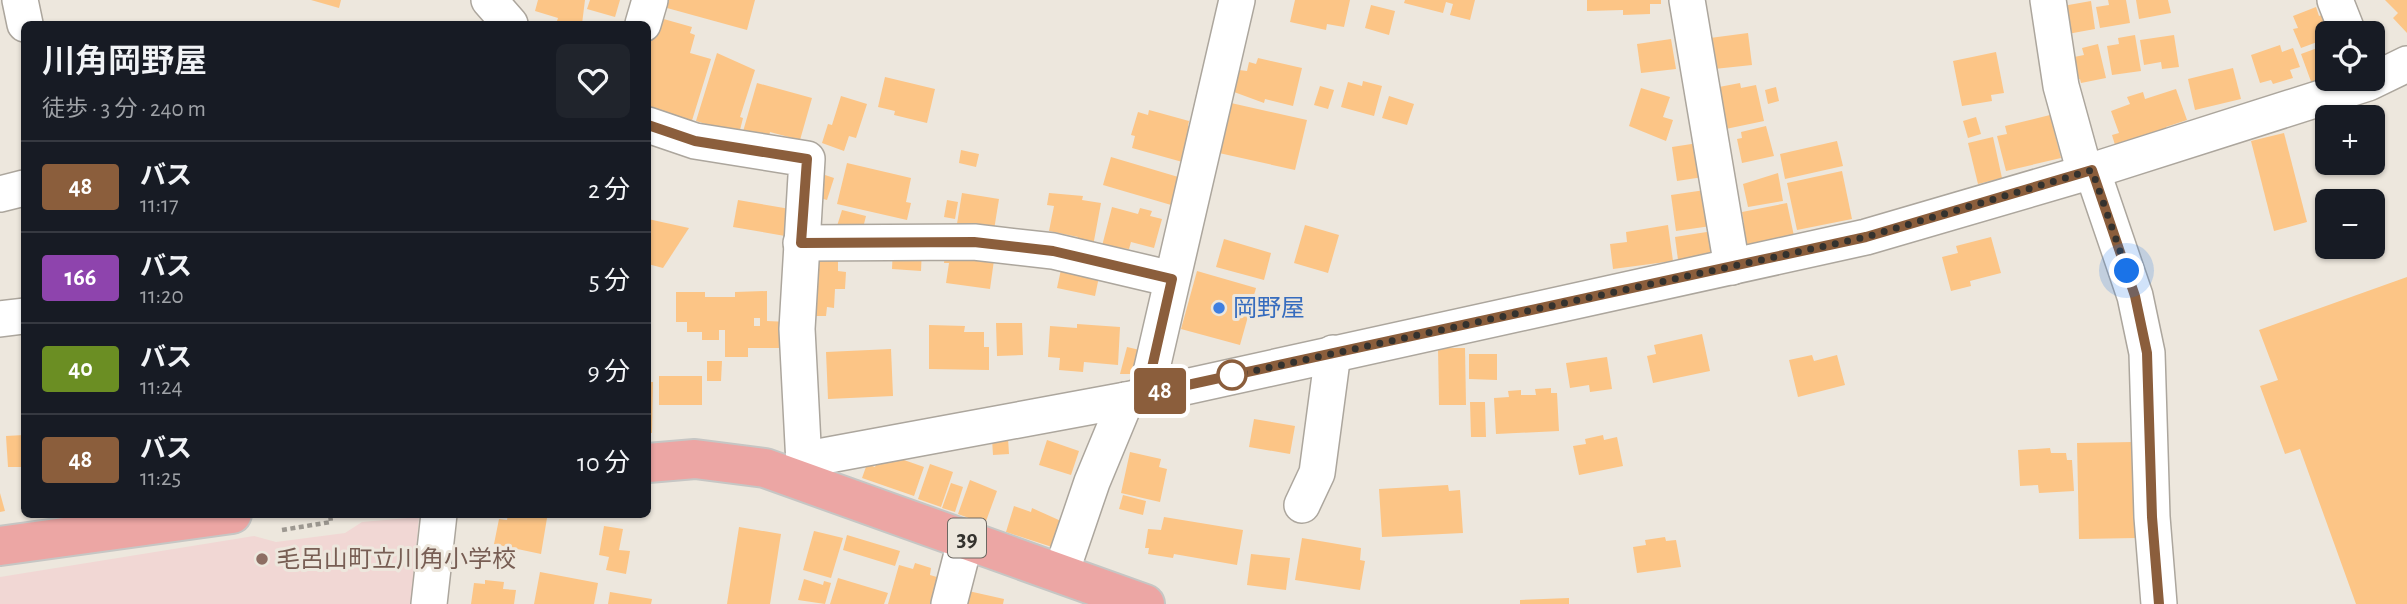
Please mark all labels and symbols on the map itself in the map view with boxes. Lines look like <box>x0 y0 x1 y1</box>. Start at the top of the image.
your location <box>2109 253 2144 288</box>
place label: 岡野屋 <box>1233 296 1305 321</box>
marker: 岡野屋 <box>1211 300 1227 316</box>
unlabelled marker <box>1217 360 1247 390</box>
line badge: 48 <box>1128 368 1192 414</box>
road number: 39 <box>948 518 986 558</box>
place label: 毛呂山町立川角小学校 <box>276 546 516 572</box>
marker: 毛呂山町立川角小学校 <box>254 551 270 567</box>

